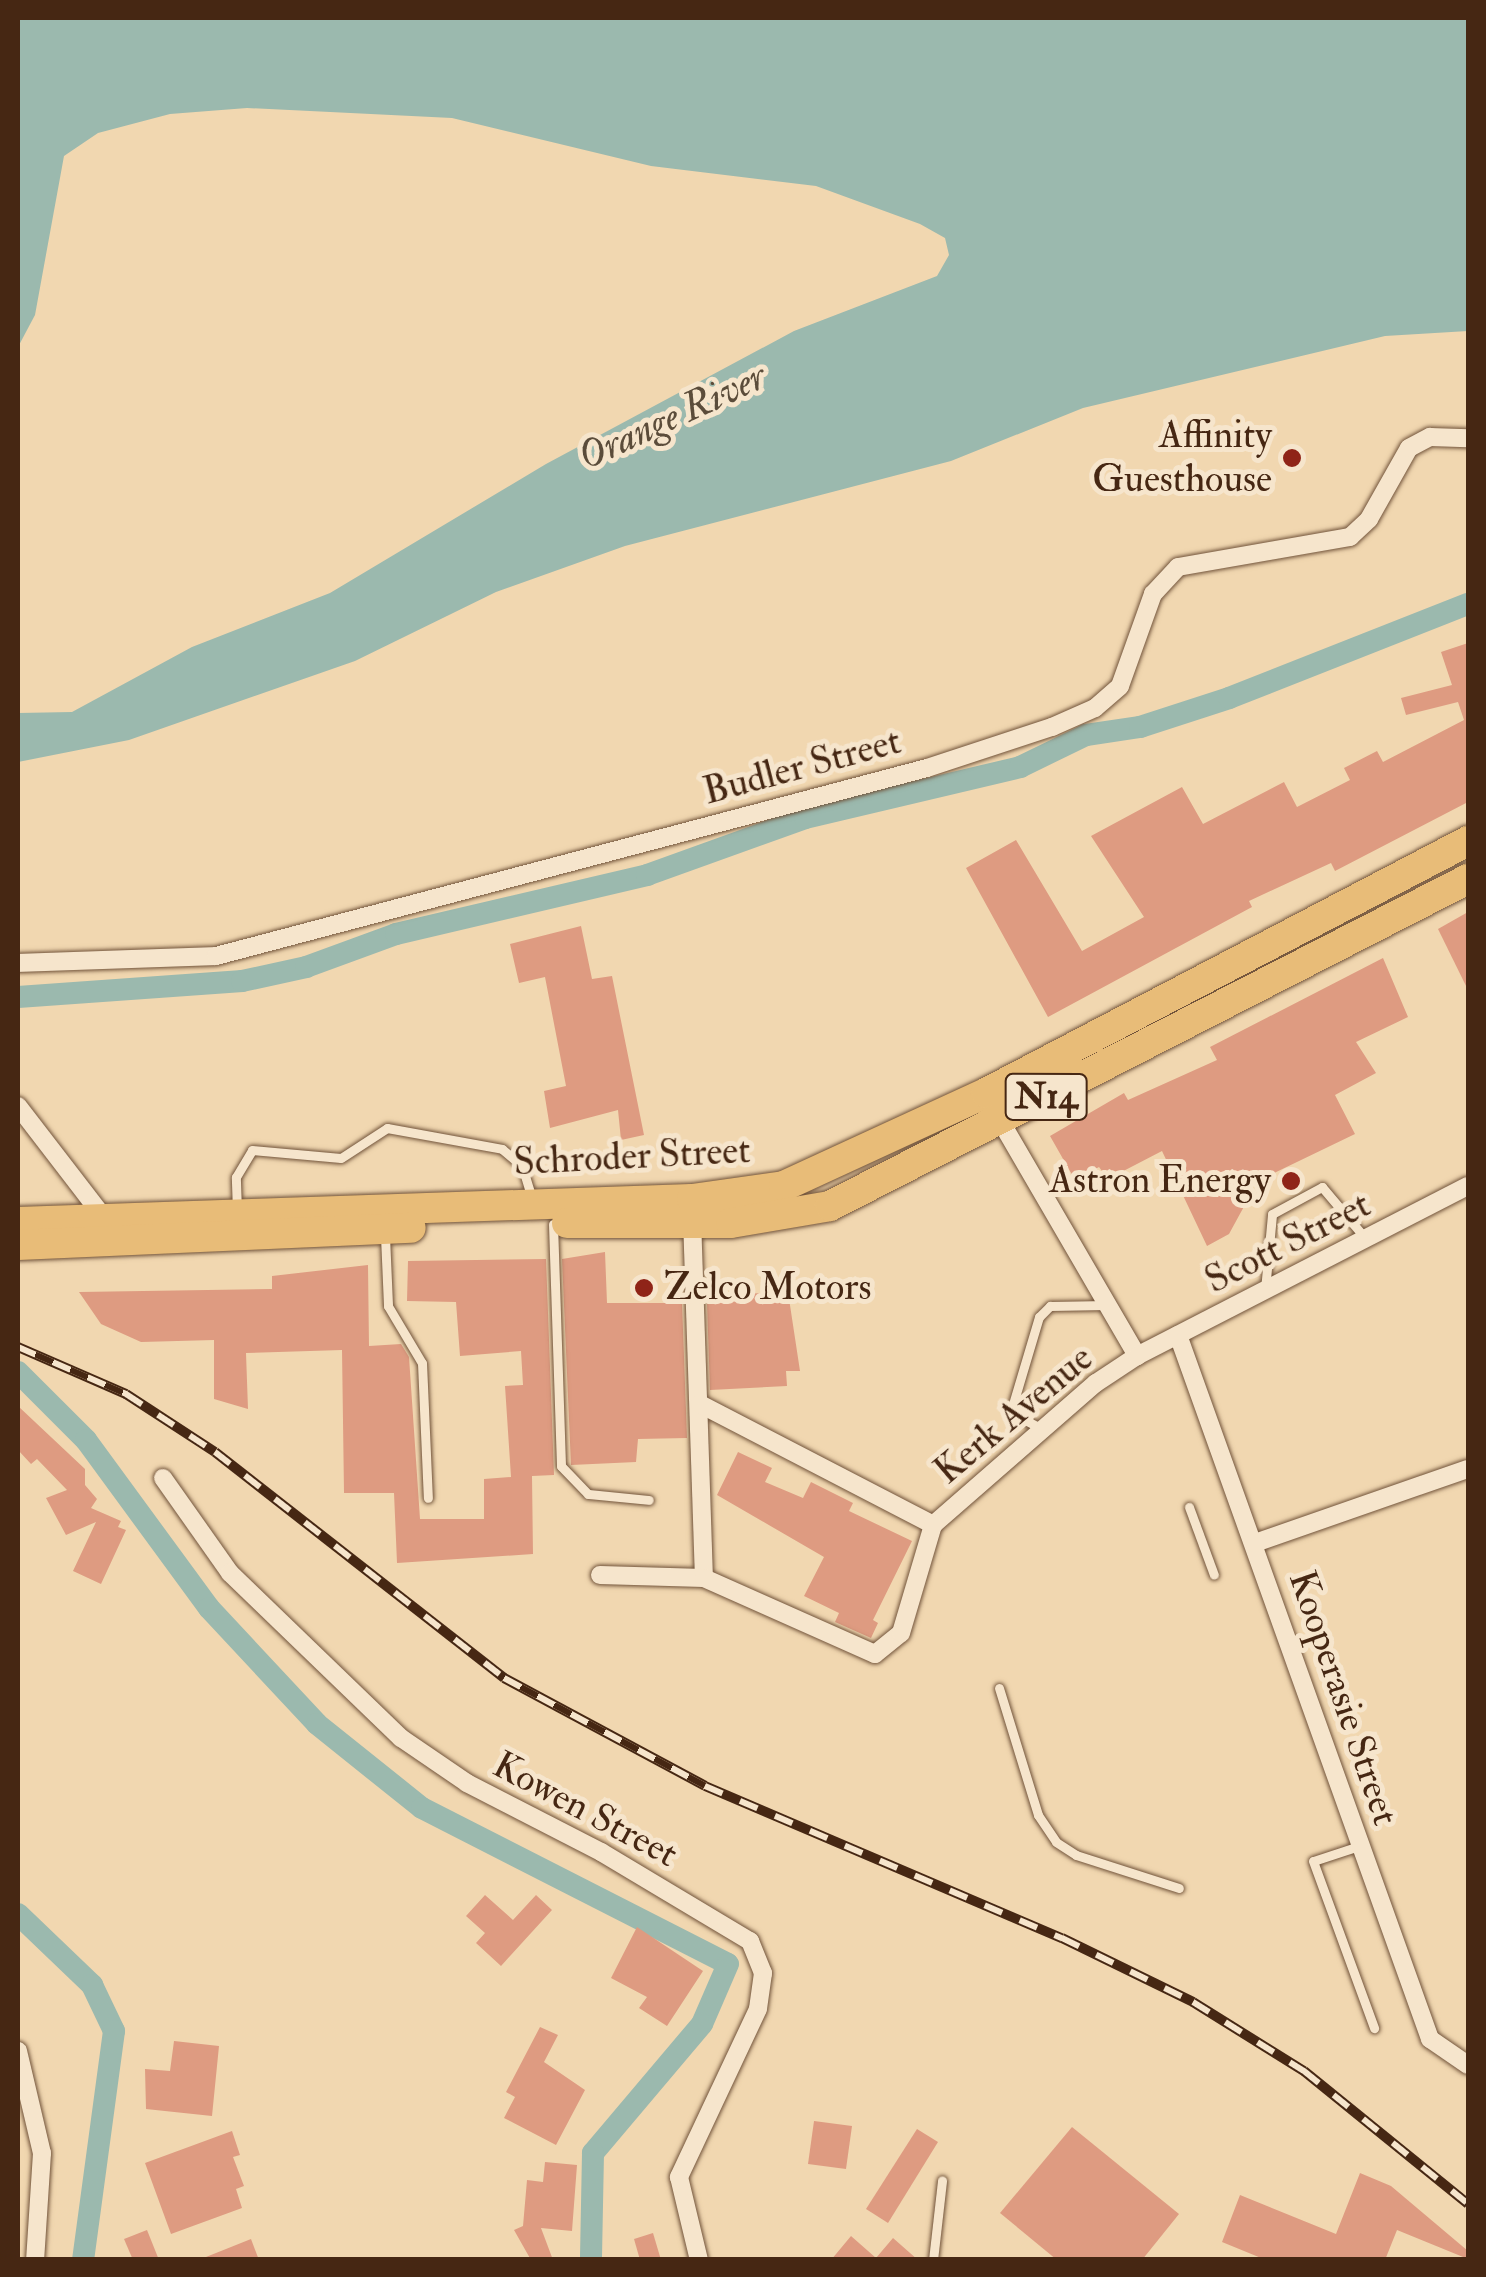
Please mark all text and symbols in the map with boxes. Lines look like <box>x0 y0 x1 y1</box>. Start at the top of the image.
water label: Orange River <box>570 353 774 481</box>
place label: Affinity Guesthouse <box>1092 413 1272 502</box>
marker: Affinity Guesthouse <box>1281 447 1303 469</box>
street label: Budler Street <box>698 719 906 815</box>
road number: N14 <box>1004 1067 1088 1127</box>
street label: Schroder Street <box>512 1128 752 1186</box>
place label: Astron Energy <box>1049 1158 1271 1204</box>
marker: Astron Energy <box>1280 1170 1302 1192</box>
street label: Scott Street <box>1198 1182 1378 1304</box>
place label: Zelco Motors <box>664 1265 871 1311</box>
marker: Zelco Motors <box>633 1277 655 1299</box>
street label: Kerk Avenue <box>926 1336 1102 1494</box>
street label: Kooperasie Street <box>1278 1565 1408 1831</box>
street label: Kowen Street <box>485 1742 685 1878</box>

